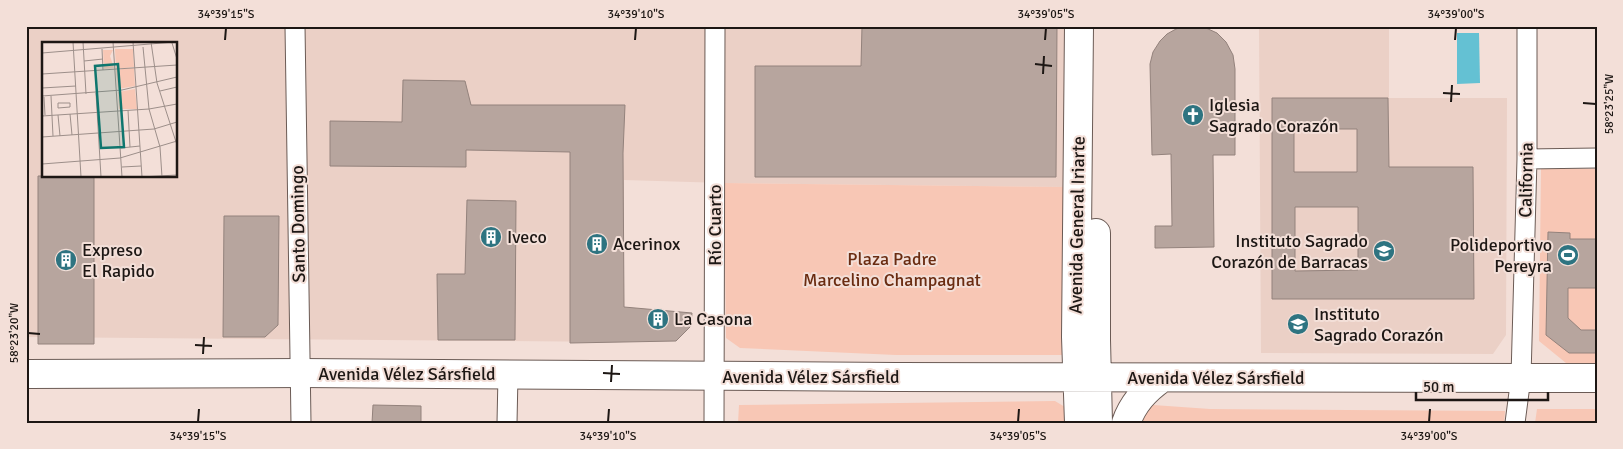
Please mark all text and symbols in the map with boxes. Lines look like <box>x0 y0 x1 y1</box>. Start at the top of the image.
text: 34°39'15"S <box>197 7 255 22</box>
text: 34°39'10"S <box>607 7 665 22</box>
text: 34°39'05"S <box>1017 7 1075 22</box>
text: 34°39'00"S <box>1427 7 1485 22</box>
inset map <box>42 42 178 178</box>
text: 58°23'25"W <box>1602 74 1617 134</box>
place label: Iglesia Sagrado Corazón <box>1209 94 1339 137</box>
church icon: Iglesia Sagrado Corazón <box>1181 103 1205 127</box>
street label: Avenida General Iriarte <box>1064 136 1090 314</box>
street label: California <box>1514 142 1538 218</box>
street label: Santo Domingo <box>286 165 310 283</box>
street label: Río Cuarto <box>704 184 726 266</box>
building icon: Iveco <box>479 225 503 249</box>
place label: Iveco <box>507 226 547 248</box>
place label: Instituto Sagrado Corazón de Barracas <box>1211 230 1368 273</box>
building icon: Acerinox <box>585 232 609 256</box>
place label: Acerinox <box>613 233 681 255</box>
place label: Polideportivo Pereyra <box>1450 234 1552 277</box>
place label: Expreso El Rapido <box>82 239 155 282</box>
school or university icon: Instituto Sagrado Corazón de Barracas <box>1372 239 1396 263</box>
sports icon: Polideportivo Pereyra <box>1556 243 1580 267</box>
building icon: Expreso El Rapido <box>54 248 78 272</box>
park label: Plaza Padre Marcelino Champagnat <box>803 248 981 291</box>
text: 58°23'20"W <box>7 303 22 363</box>
place label: Instituto Sagrado Corazón <box>1314 303 1444 346</box>
building icon: La Casona <box>646 307 670 331</box>
place label: La Casona <box>674 308 752 330</box>
school or university icon: Instituto Sagrado Corazón <box>1286 312 1310 336</box>
street label: Avenida Vélez Sársfield <box>318 363 496 385</box>
street label: Avenida Vélez Sársfield <box>722 366 900 388</box>
street label: Avenida Vélez Sársfield <box>1127 367 1305 389</box>
scale bar <box>1416 369 1548 401</box>
text: 50 m <box>1423 378 1454 396</box>
text: 34°39'15"S <box>169 429 227 444</box>
text: 34°39'10"S <box>579 429 637 444</box>
text: 34°39'05"S <box>989 429 1047 444</box>
text: 34°39'00"S <box>1400 429 1458 444</box>

